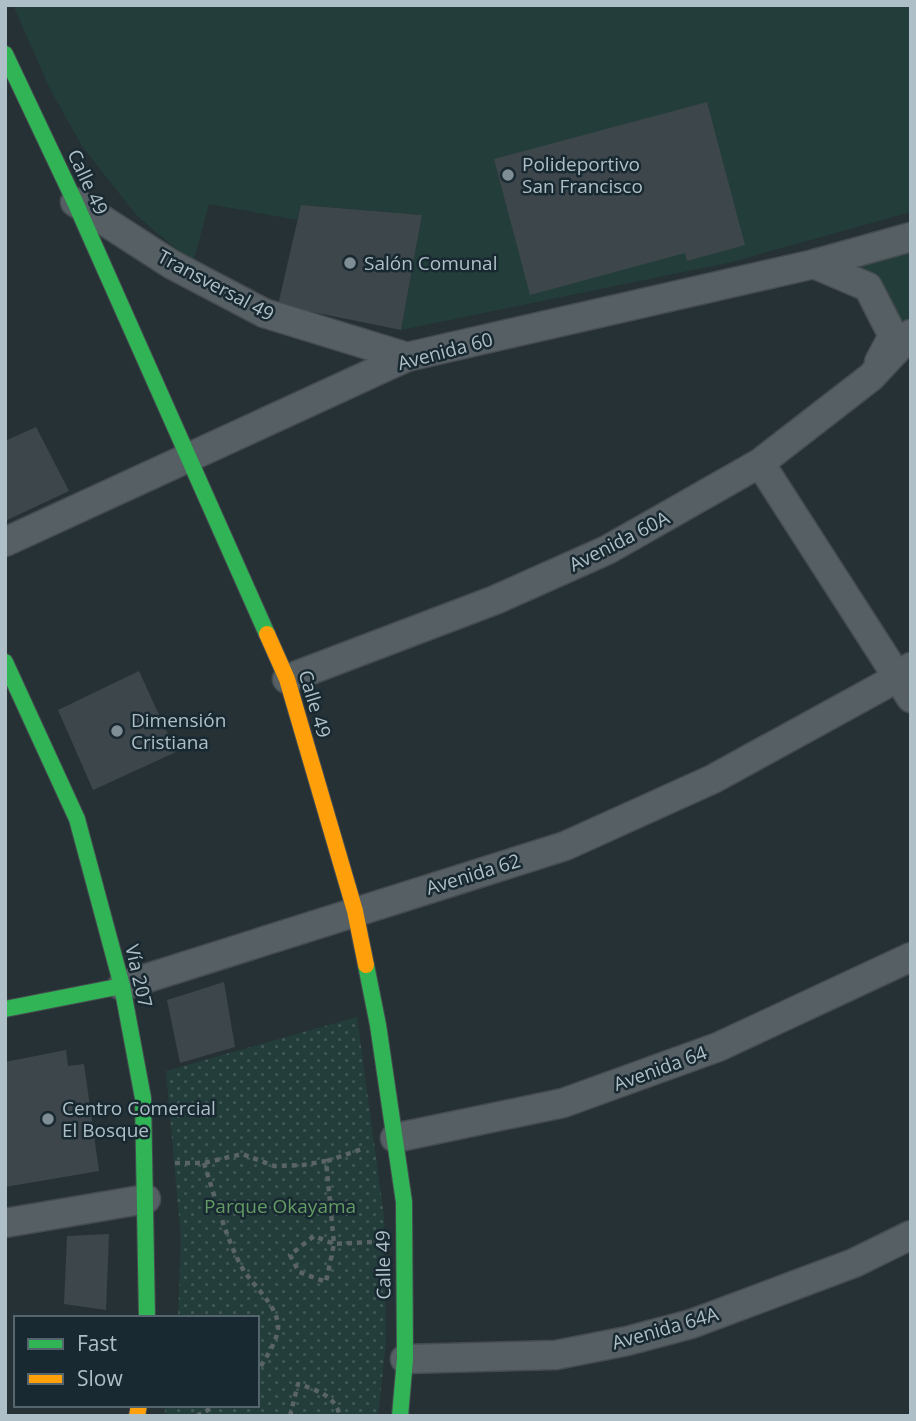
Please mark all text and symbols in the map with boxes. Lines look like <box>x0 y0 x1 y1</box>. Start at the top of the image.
street label: Calle 49 <box>62 145 114 219</box>
place label: Polideportivo San Francisco <box>522 151 643 199</box>
marker: Polideportivo San Francisco <box>500 167 516 183</box>
street label: Transversal 49 <box>153 243 279 327</box>
place label: Salón Comunal <box>364 250 497 276</box>
marker: Salón Comunal <box>342 255 358 271</box>
street label: Avenida 60 <box>395 326 495 376</box>
street label: Avenida 60A <box>564 505 674 577</box>
street label: Calle 49 <box>292 667 338 741</box>
place label: Dimensión Cristiana <box>131 707 226 755</box>
marker: Dimensión Cristiana <box>109 723 125 739</box>
street label: Avenida 62 <box>423 847 523 901</box>
street label: Vía 207 <box>119 942 159 1010</box>
street label: Avenida 64 <box>610 1039 710 1097</box>
place label: Centro Comercial El Bosque <box>62 1095 216 1143</box>
marker: Centro Comercial El Bosque <box>40 1111 56 1127</box>
park label: Parque Okayama <box>204 1193 356 1219</box>
street label: Calle 49 <box>369 1230 397 1300</box>
street label: Avenida 64A <box>609 1300 721 1356</box>
legend <box>14 1316 259 1407</box>
text: Fast <box>77 1329 117 1357</box>
text: Slow <box>77 1364 123 1392</box>

